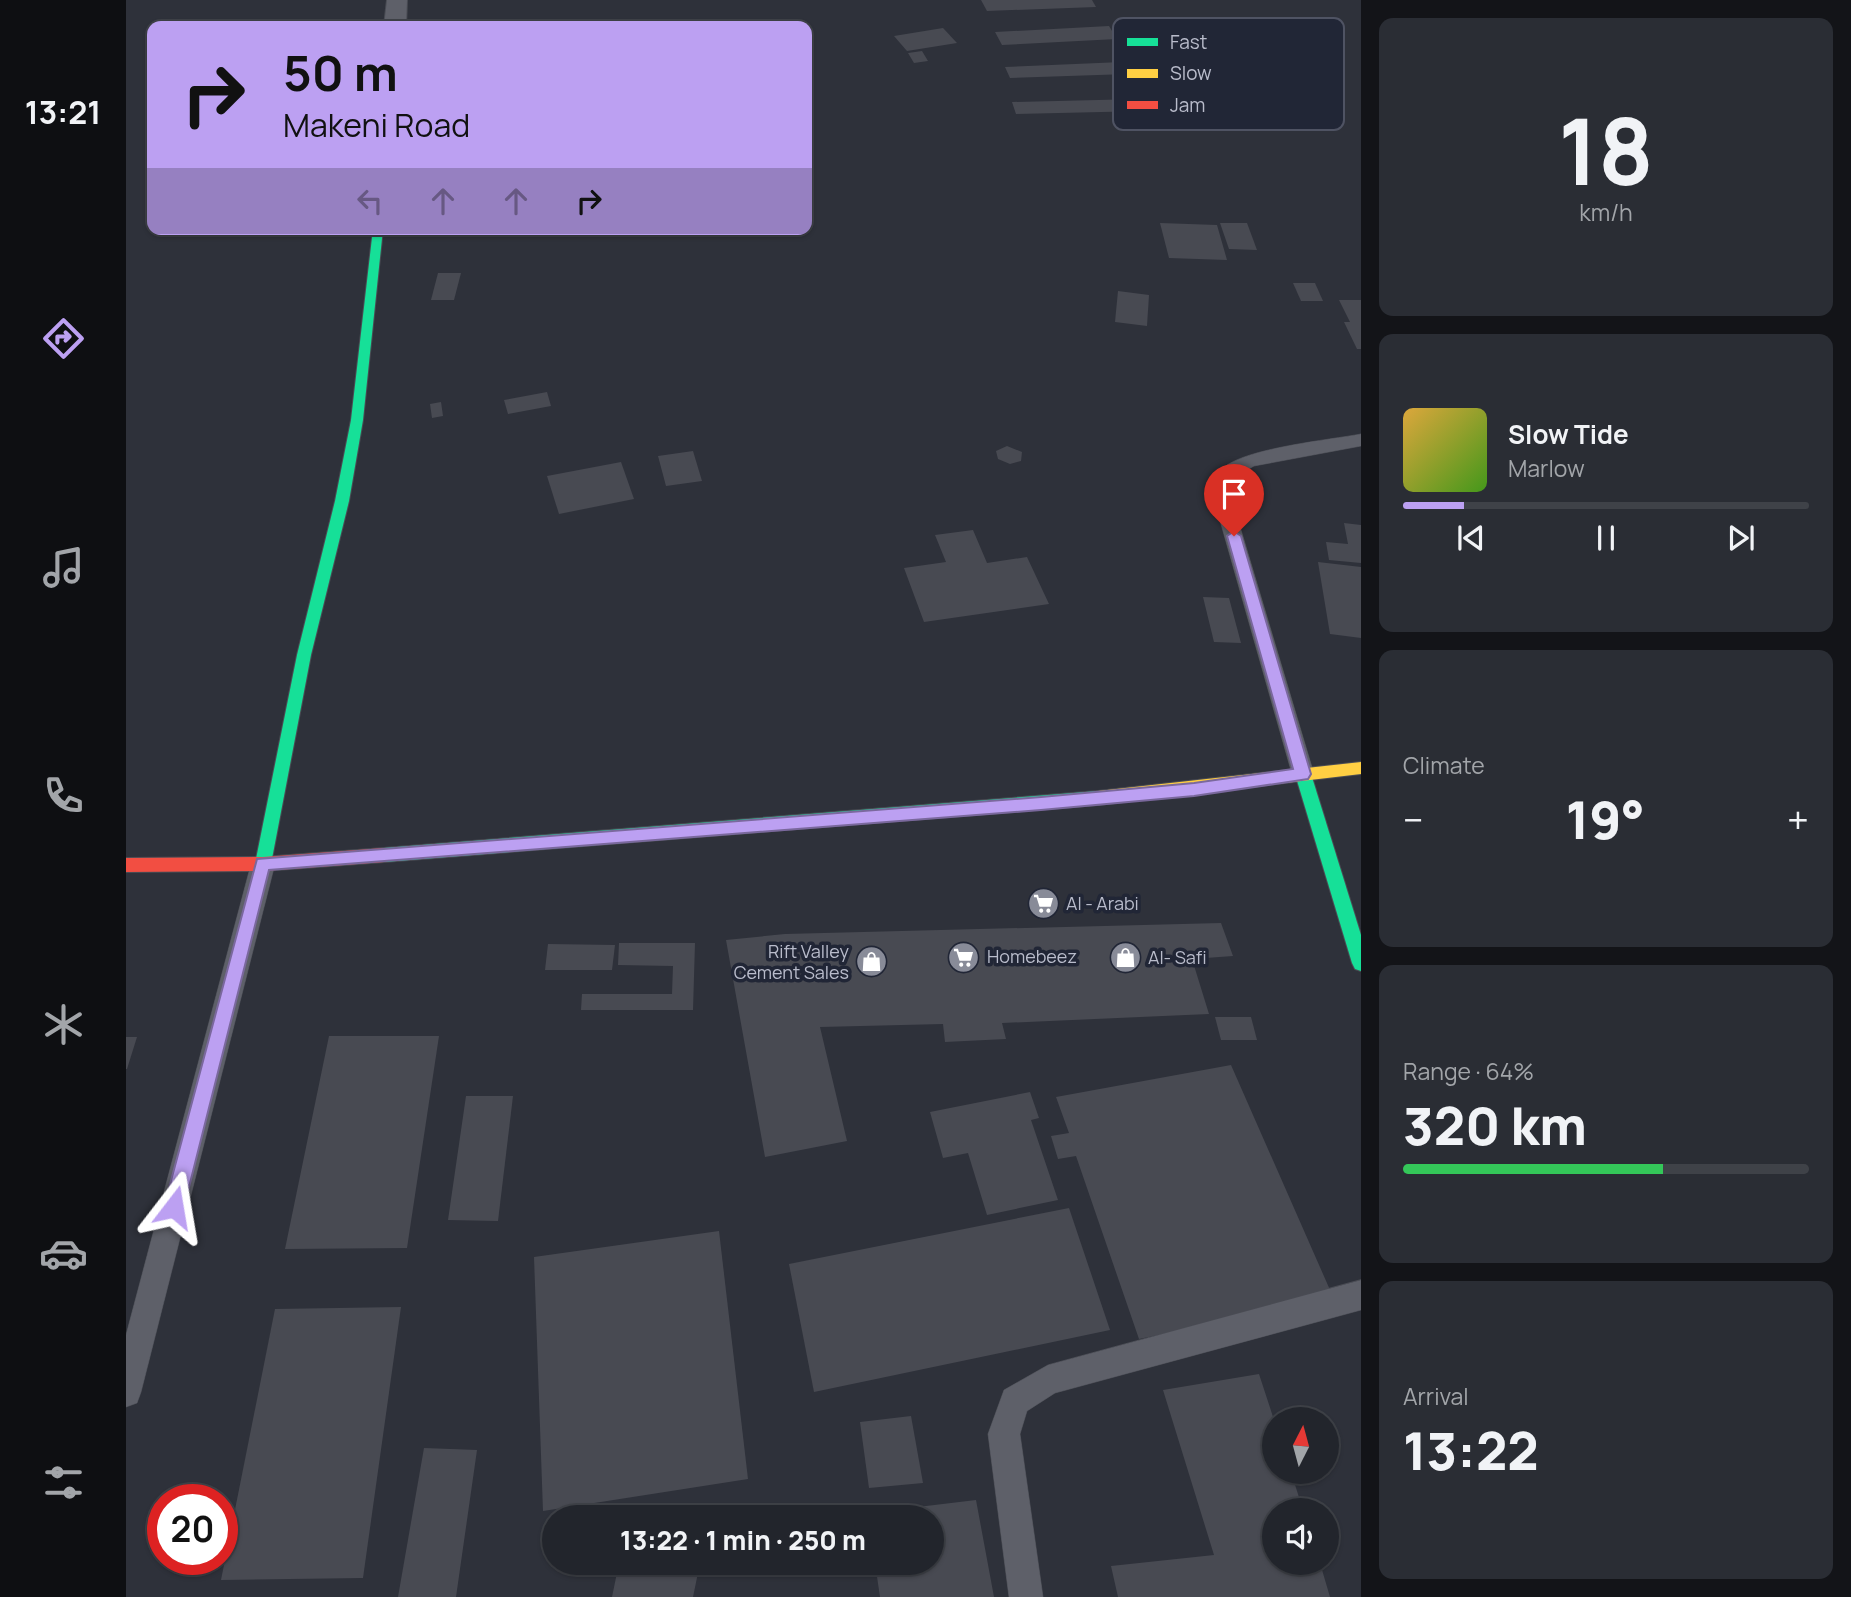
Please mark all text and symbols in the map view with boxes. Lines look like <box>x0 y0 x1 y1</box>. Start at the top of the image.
legend <box>1113 18 1344 130</box>
text: Fast <box>1170 29 1207 55</box>
text: 50 m <box>283 39 398 106</box>
icon: right <box>168 49 259 140</box>
text: Slow <box>1170 60 1212 86</box>
text: 18 <box>1558 88 1654 212</box>
text: 13:21 <box>25 90 101 134</box>
text: Jam <box>1170 92 1205 118</box>
text: Makeni Road <box>283 103 470 147</box>
icon: left <box>351 182 389 220</box>
icon: ahead <box>424 182 462 220</box>
icon: ahead <box>497 182 535 220</box>
icon: right <box>570 182 608 220</box>
text: km/h <box>1579 196 1633 228</box>
icon: directions <box>39 314 88 363</box>
text: Slow Tide <box>1508 416 1629 452</box>
text: Marlow <box>1508 452 1585 484</box>
pin <box>1204 464 1264 536</box>
icon: arrive <box>1215 475 1253 513</box>
icon: previous <box>1452 519 1490 557</box>
icon: pause <box>1587 519 1625 557</box>
icon: next <box>1722 519 1760 557</box>
icon: music <box>39 543 88 592</box>
text: Climate <box>1403 749 1485 781</box>
icon: phone <box>39 771 88 820</box>
text: 19° <box>1566 784 1645 855</box>
text: − <box>1403 793 1424 845</box>
text: + <box>1787 793 1809 845</box>
supermarket icon: Al - Arabi <box>1026 887 1060 921</box>
place label: Al - Arabi <box>1066 891 1139 915</box>
place label: Rift Valley Cement Sales <box>734 939 849 984</box>
supermarket icon: Homebeez <box>947 940 981 974</box>
shop icon: Al- Safi <box>1108 941 1142 975</box>
place label: Homebeez <box>987 944 1077 968</box>
shop icon: Rift Valley Cement Sales <box>855 945 889 979</box>
place label: Al- Safi <box>1148 945 1207 969</box>
icon: climate <box>39 1000 88 1049</box>
text: Range · 64% <box>1403 1055 1534 1087</box>
text: 320 km <box>1403 1090 1587 1161</box>
position arrow <box>137 1170 211 1244</box>
icon: car <box>39 1229 88 1278</box>
text: Arrival <box>1403 1380 1469 1412</box>
north arrow <box>1262 1407 1339 1484</box>
map controls <box>1262 1407 1339 1575</box>
text: 13:22 <box>1403 1415 1539 1486</box>
icon: filters <box>39 1458 88 1507</box>
speed limit sign: 20 <box>147 1484 238 1575</box>
button: sound <box>1262 1498 1339 1575</box>
text: 13:22 · 1 min · 250 m <box>620 1522 866 1558</box>

